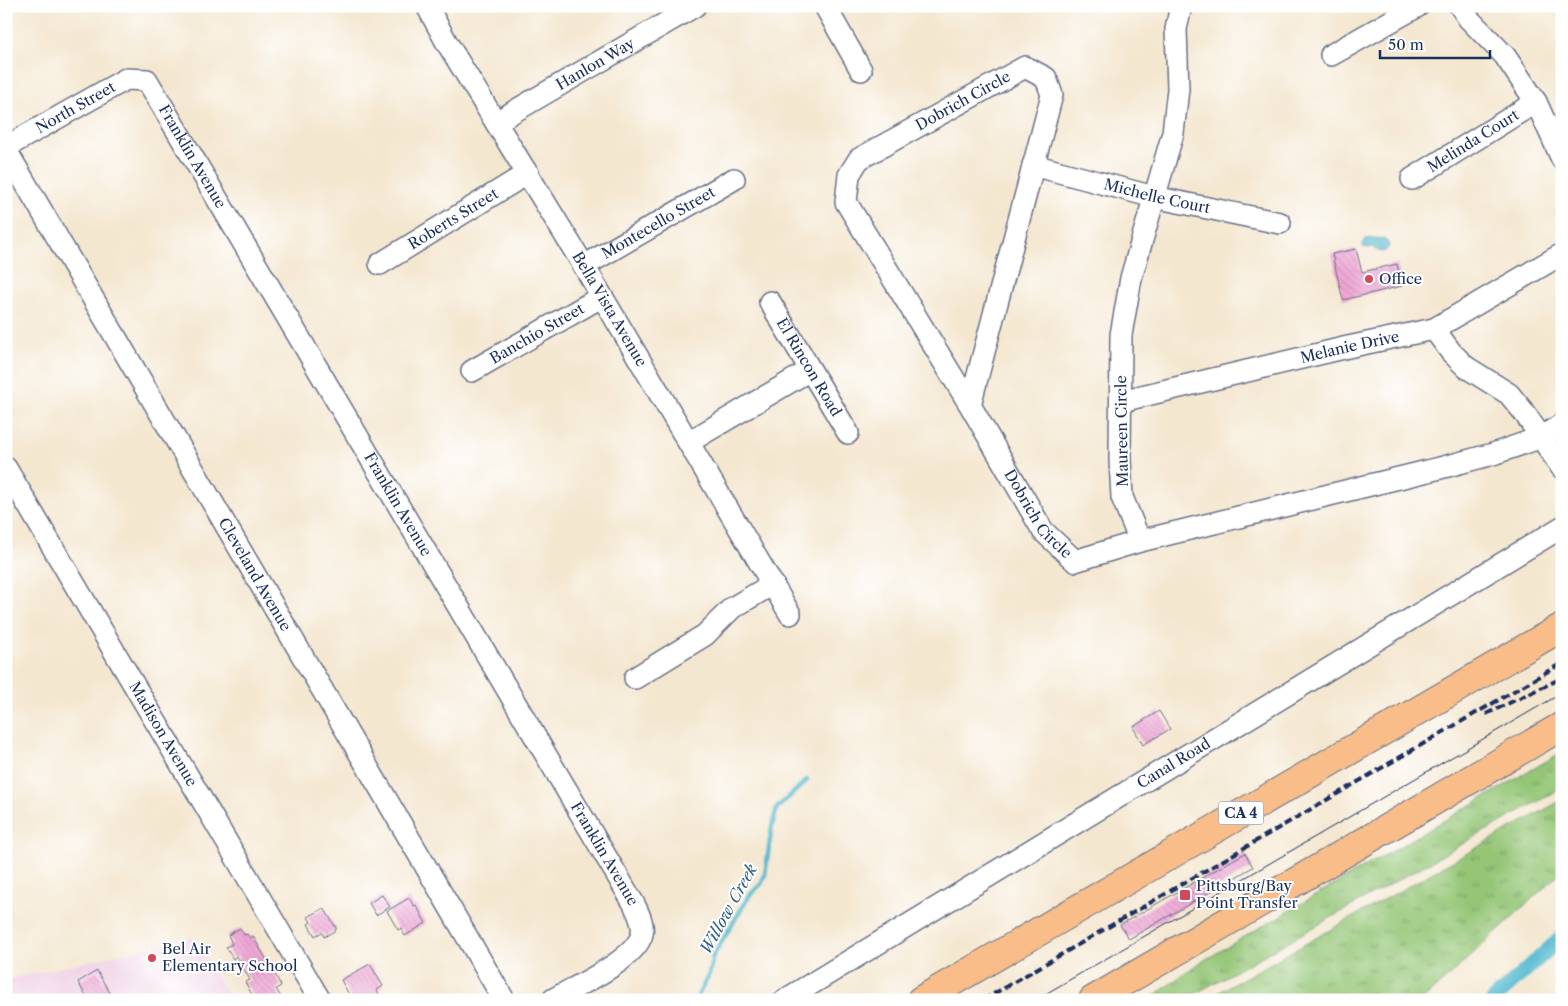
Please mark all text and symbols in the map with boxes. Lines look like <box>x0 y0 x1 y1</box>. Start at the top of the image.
scale bar <box>1380 28 1490 60</box>
street label: Hanlon Way <box>552 33 638 94</box>
text: 50 m <box>1388 35 1424 54</box>
street label: Dobrich Circle <box>912 67 1014 134</box>
street label: North Street <box>32 77 119 137</box>
street label: Franklin Avenue <box>155 101 231 212</box>
street label: Melinda Court <box>1424 105 1523 176</box>
street label: Michelle Court <box>1102 174 1213 217</box>
street label: Montecello Street <box>598 182 719 263</box>
street label: Roberts Street <box>404 183 502 253</box>
street label: Bella Vista Avenue <box>568 248 651 370</box>
place label: Office <box>1379 269 1422 288</box>
marker: Office <box>1363 273 1375 285</box>
street label: Banchio Street <box>486 298 588 368</box>
street label: El Rincon Road <box>773 314 846 420</box>
street label: Melanie Drive <box>1298 327 1401 367</box>
street label: Maureen Circle <box>1111 375 1132 487</box>
street label: Franklin Avenue <box>360 449 436 559</box>
street label: Dobrich Circle <box>1000 466 1076 562</box>
street label: Cleveland Avenue <box>215 514 296 634</box>
street label: Madison Avenue <box>125 678 202 790</box>
street label: Canal Road <box>1133 733 1214 793</box>
street label: Franklin Avenue <box>567 798 643 909</box>
road number: CA 4 <box>1218 801 1264 824</box>
water label: Willow Creek <box>695 860 761 957</box>
place label: Pittsburg/Bay Point Transfer <box>1196 876 1299 912</box>
marker: Pittsburg/Bay Point Transfer <box>1178 888 1192 902</box>
place label: Bel Air Elementary School <box>162 939 298 975</box>
marker: Bel Air Elementary School <box>146 952 158 964</box>

